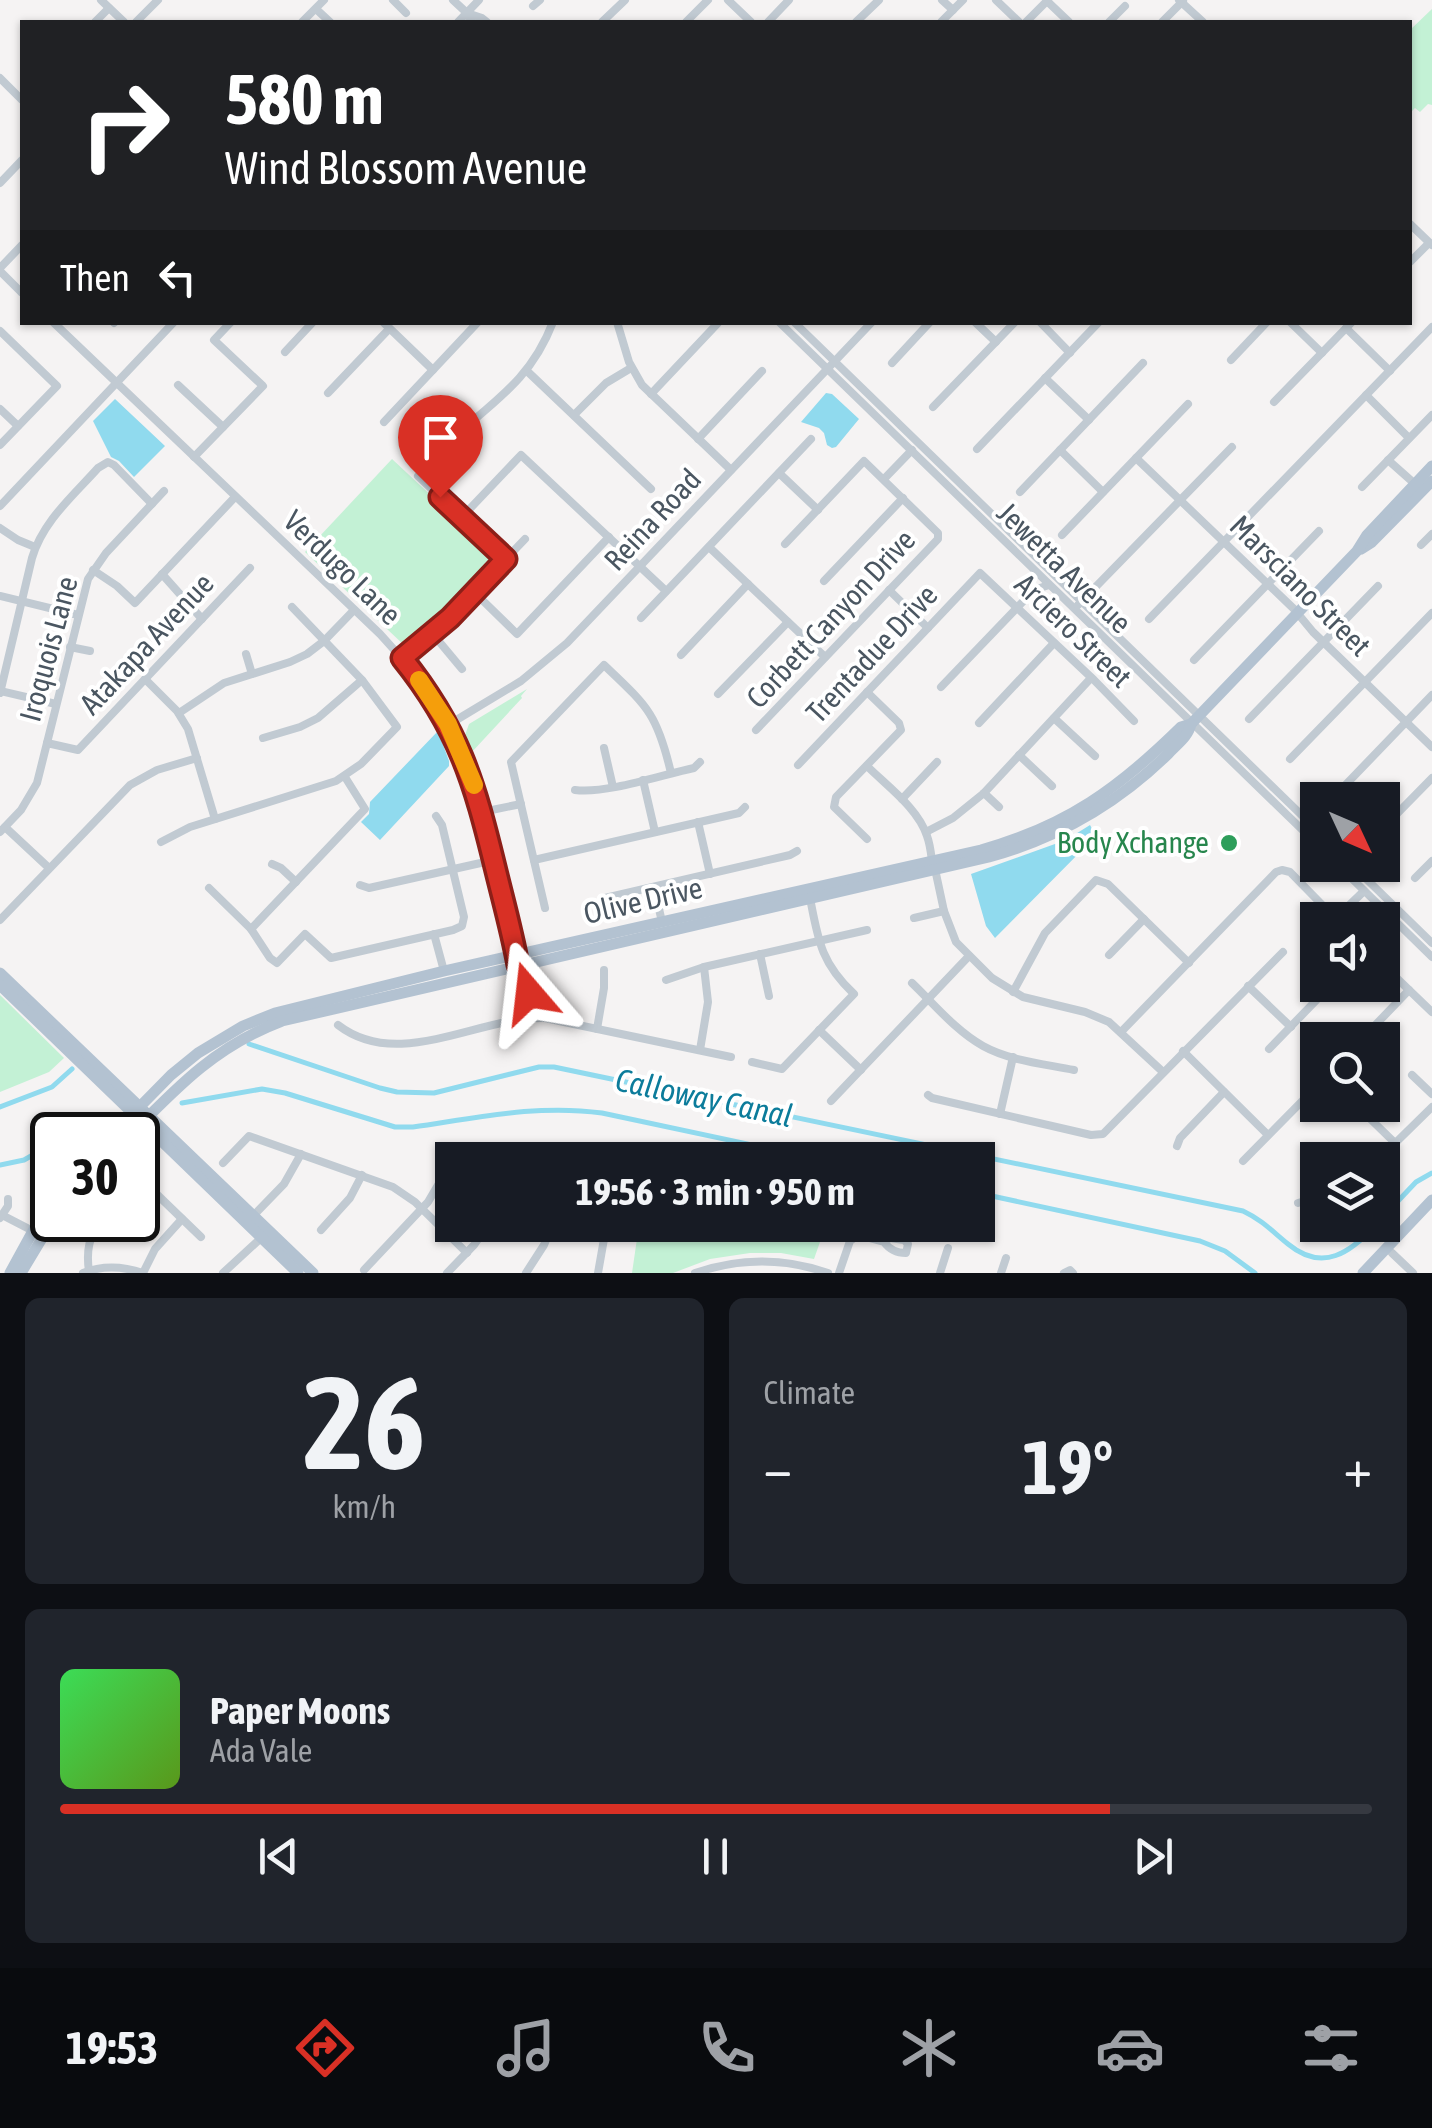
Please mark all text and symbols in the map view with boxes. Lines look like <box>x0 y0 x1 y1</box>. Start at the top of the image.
text: 580 m <box>225 59 384 139</box>
icon: right <box>60 60 190 190</box>
text: Wind Blossom Avenue <box>225 142 587 194</box>
icon: left <box>150 250 205 305</box>
text: Then <box>60 256 130 299</box>
pin <box>398 395 483 498</box>
icon: arrive <box>413 410 468 465</box>
street label: Reina Road <box>597 462 707 577</box>
street label: Jewetta Avenue <box>991 495 1139 639</box>
street label: Verdugo Lane <box>277 503 408 631</box>
street label: Marsciano Street <box>1224 508 1378 662</box>
street label: Corbett Canyon Drive <box>739 522 921 714</box>
street label: Atakapa Avenue <box>73 566 220 721</box>
street label: Arciero Street <box>1009 567 1139 694</box>
street label: Iroquois Lane <box>12 573 84 725</box>
street label: Trentadue Drive <box>799 577 944 729</box>
north arrow <box>1300 782 1400 882</box>
map controls <box>1300 782 1400 1242</box>
place label: Body Xchange <box>1057 825 1209 859</box>
marker: Body Xchange <box>1218 832 1240 854</box>
street label: Olive Drive <box>580 870 705 930</box>
button: sound <box>1300 902 1400 1002</box>
position arrow <box>477 941 581 1045</box>
button: search <box>1300 1022 1400 1122</box>
water label: Calloway Canal <box>612 1061 796 1134</box>
speed limit sign: 30 <box>30 1112 160 1242</box>
button: layers <box>1300 1142 1400 1242</box>
text: 19:56 · 3 min · 950 m <box>575 1170 855 1213</box>
text: 26 <box>303 1348 425 1497</box>
text: Climate <box>764 1374 855 1411</box>
text: 19° <box>1022 1424 1113 1510</box>
text: − <box>764 1436 792 1499</box>
text: + <box>1343 1436 1372 1499</box>
text: km/h <box>333 1488 396 1525</box>
text: Paper Moons <box>210 1689 390 1732</box>
text: Ada Vale <box>210 1732 312 1769</box>
icon: previous <box>251 1829 306 1884</box>
icon: pause <box>688 1829 743 1884</box>
icon: next <box>1126 1829 1181 1884</box>
icon: directions <box>290 2013 360 2083</box>
icon: music <box>491 2013 561 2083</box>
icon: phone <box>692 2013 762 2083</box>
icon: climate <box>894 2013 964 2083</box>
icon: car <box>1095 2013 1165 2083</box>
icon: filters <box>1296 2013 1366 2083</box>
text: 19:53 <box>66 2022 158 2074</box>

